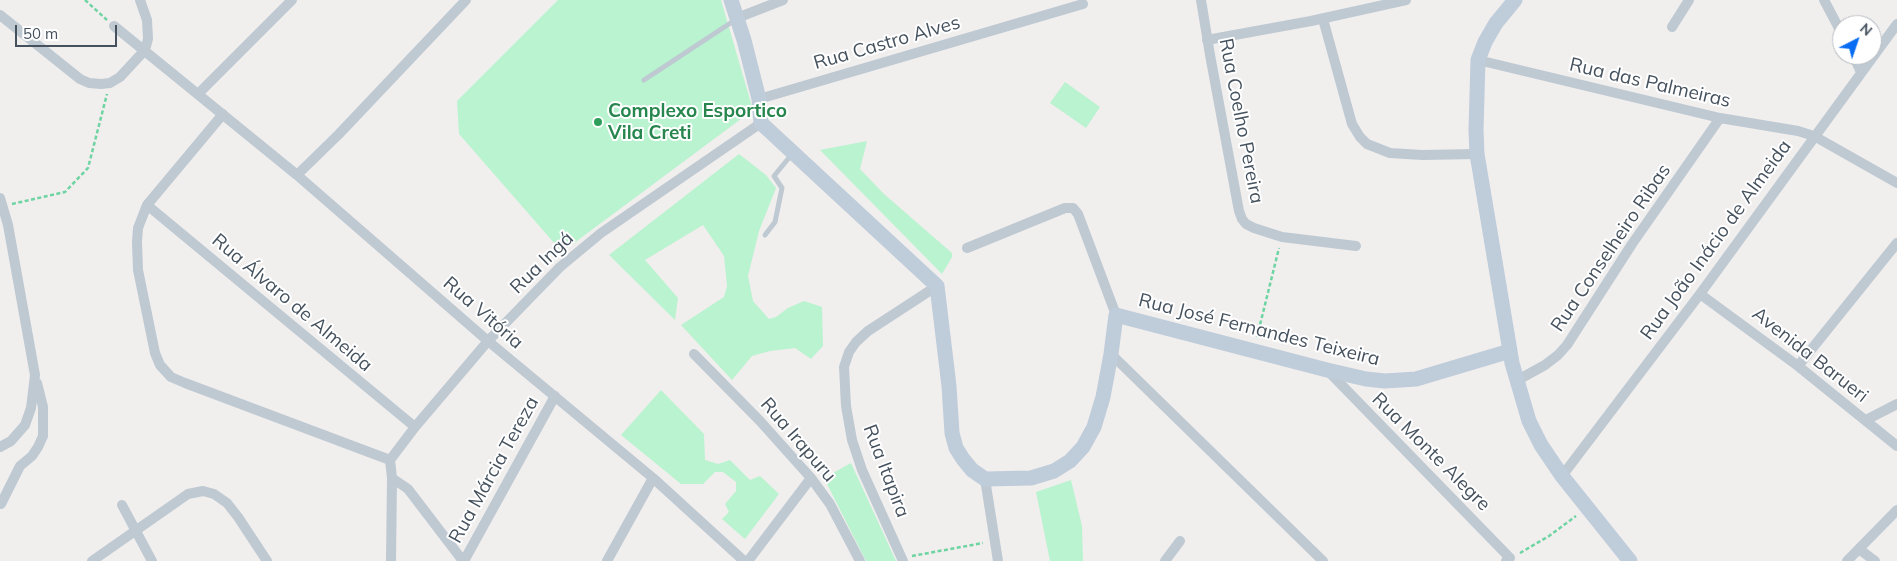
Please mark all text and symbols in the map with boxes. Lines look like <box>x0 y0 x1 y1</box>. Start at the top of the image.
street label: Rua Castro Alves <box>811 11 963 75</box>
scale bar <box>18 15 120 47</box>
north arrow <box>1832 15 1882 65</box>
text: N <box>1856 19 1876 40</box>
text: 50 m <box>23 24 58 43</box>
street label: Rua Coelho Pereira <box>1214 37 1268 205</box>
street label: Rua das Palmeiras <box>1567 53 1733 113</box>
place label: Complexo Esportico Vila Creti <box>608 100 787 144</box>
marker: Complexo Esportico Vila Creti <box>592 116 604 128</box>
street label: Rua João Inácio de Almeida <box>1636 136 1796 344</box>
street label: Rua Conselheiro Ribas <box>1546 160 1676 336</box>
street label: Rua Ingá <box>506 227 578 299</box>
street label: Rua Álvaro de Almeida <box>207 229 377 377</box>
street label: Rua Vitória <box>438 272 528 354</box>
street label: Rua José Fernandes Teixeira <box>1136 289 1382 371</box>
street label: Avenida Barueri <box>1747 303 1873 407</box>
street label: Rua Monte Alegre <box>1367 388 1495 516</box>
street label: Rua Márcia Tereza <box>444 393 544 547</box>
street label: Rua Irapuru <box>755 393 841 487</box>
street label: Rua Itapira <box>858 421 914 521</box>

